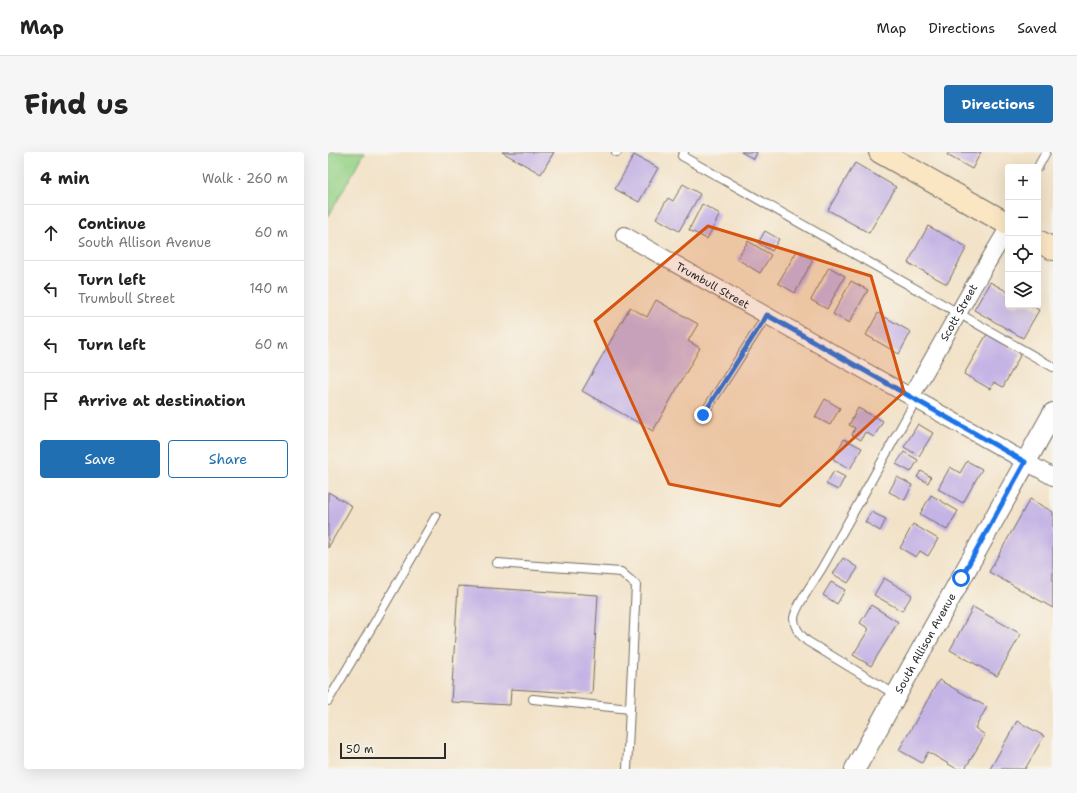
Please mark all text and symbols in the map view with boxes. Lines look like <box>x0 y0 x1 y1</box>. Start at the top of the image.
text: Map <box>20 15 64 40</box>
text: Map <box>877 19 907 37</box>
text: Directions <box>929 19 995 37</box>
text: Saved <box>1017 19 1057 37</box>
text: Find us <box>24 85 129 123</box>
button: Directions <box>944 85 1053 123</box>
map controls <box>1005 164 1041 308</box>
button: + <box>1005 164 1041 200</box>
text: 4 min <box>40 167 90 189</box>
text: Walk · 260 m <box>202 170 288 187</box>
button: − <box>1005 200 1041 236</box>
text: Continue <box>78 214 146 234</box>
icon: ahead <box>40 222 62 244</box>
text: 60 m <box>255 224 288 241</box>
text: South Allison Avenue <box>78 234 211 251</box>
button: locate <box>1005 236 1041 272</box>
street label: Trumbull Street <box>673 259 752 312</box>
text: Turn left <box>78 270 146 290</box>
button: layers <box>1005 272 1041 308</box>
icon: left <box>40 278 62 300</box>
text: 140 m <box>249 280 288 297</box>
street label: Scott Street <box>937 281 981 344</box>
text: Trumbull Street <box>78 290 175 307</box>
icon: left <box>40 334 62 356</box>
text: Turn left <box>78 335 146 355</box>
text: 60 m <box>255 336 288 353</box>
icon: arrive <box>40 390 62 412</box>
text: Arrive at destination <box>78 391 246 411</box>
route end <box>694 406 712 424</box>
button: Save <box>40 440 160 478</box>
button: Share <box>168 440 288 478</box>
route start <box>952 569 970 587</box>
street label: South Allison Avenue <box>891 590 959 696</box>
scale bar <box>340 741 446 760</box>
text: 50 m <box>346 742 374 757</box>

